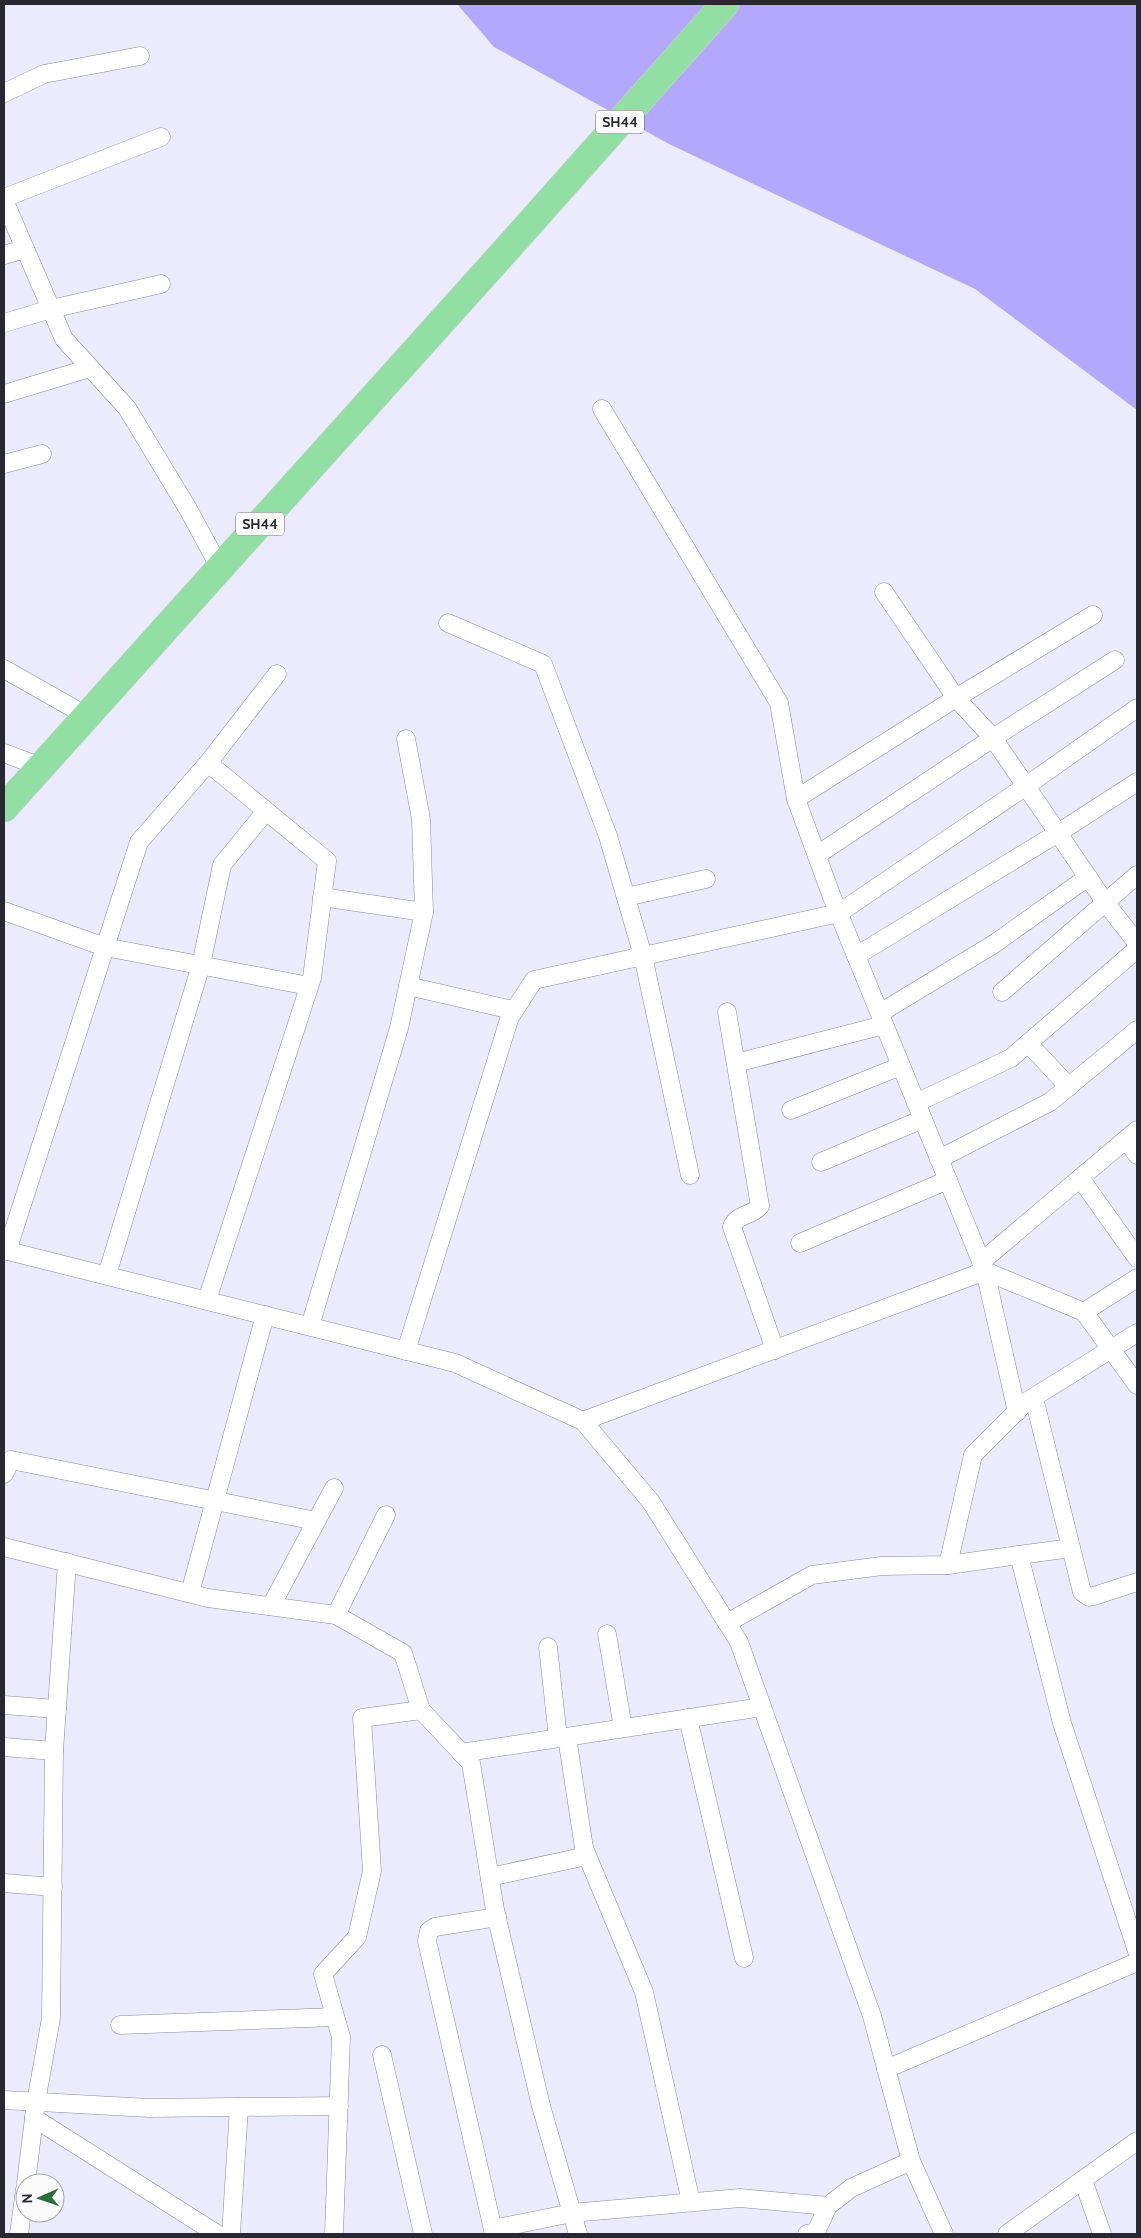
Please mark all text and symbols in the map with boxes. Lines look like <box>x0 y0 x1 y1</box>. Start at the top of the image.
road number: SH44 <box>596 110 644 134</box>
road number: SH44 <box>236 512 284 536</box>
north arrow <box>15 2173 65 2223</box>
text: N <box>18 2193 36 2204</box>

